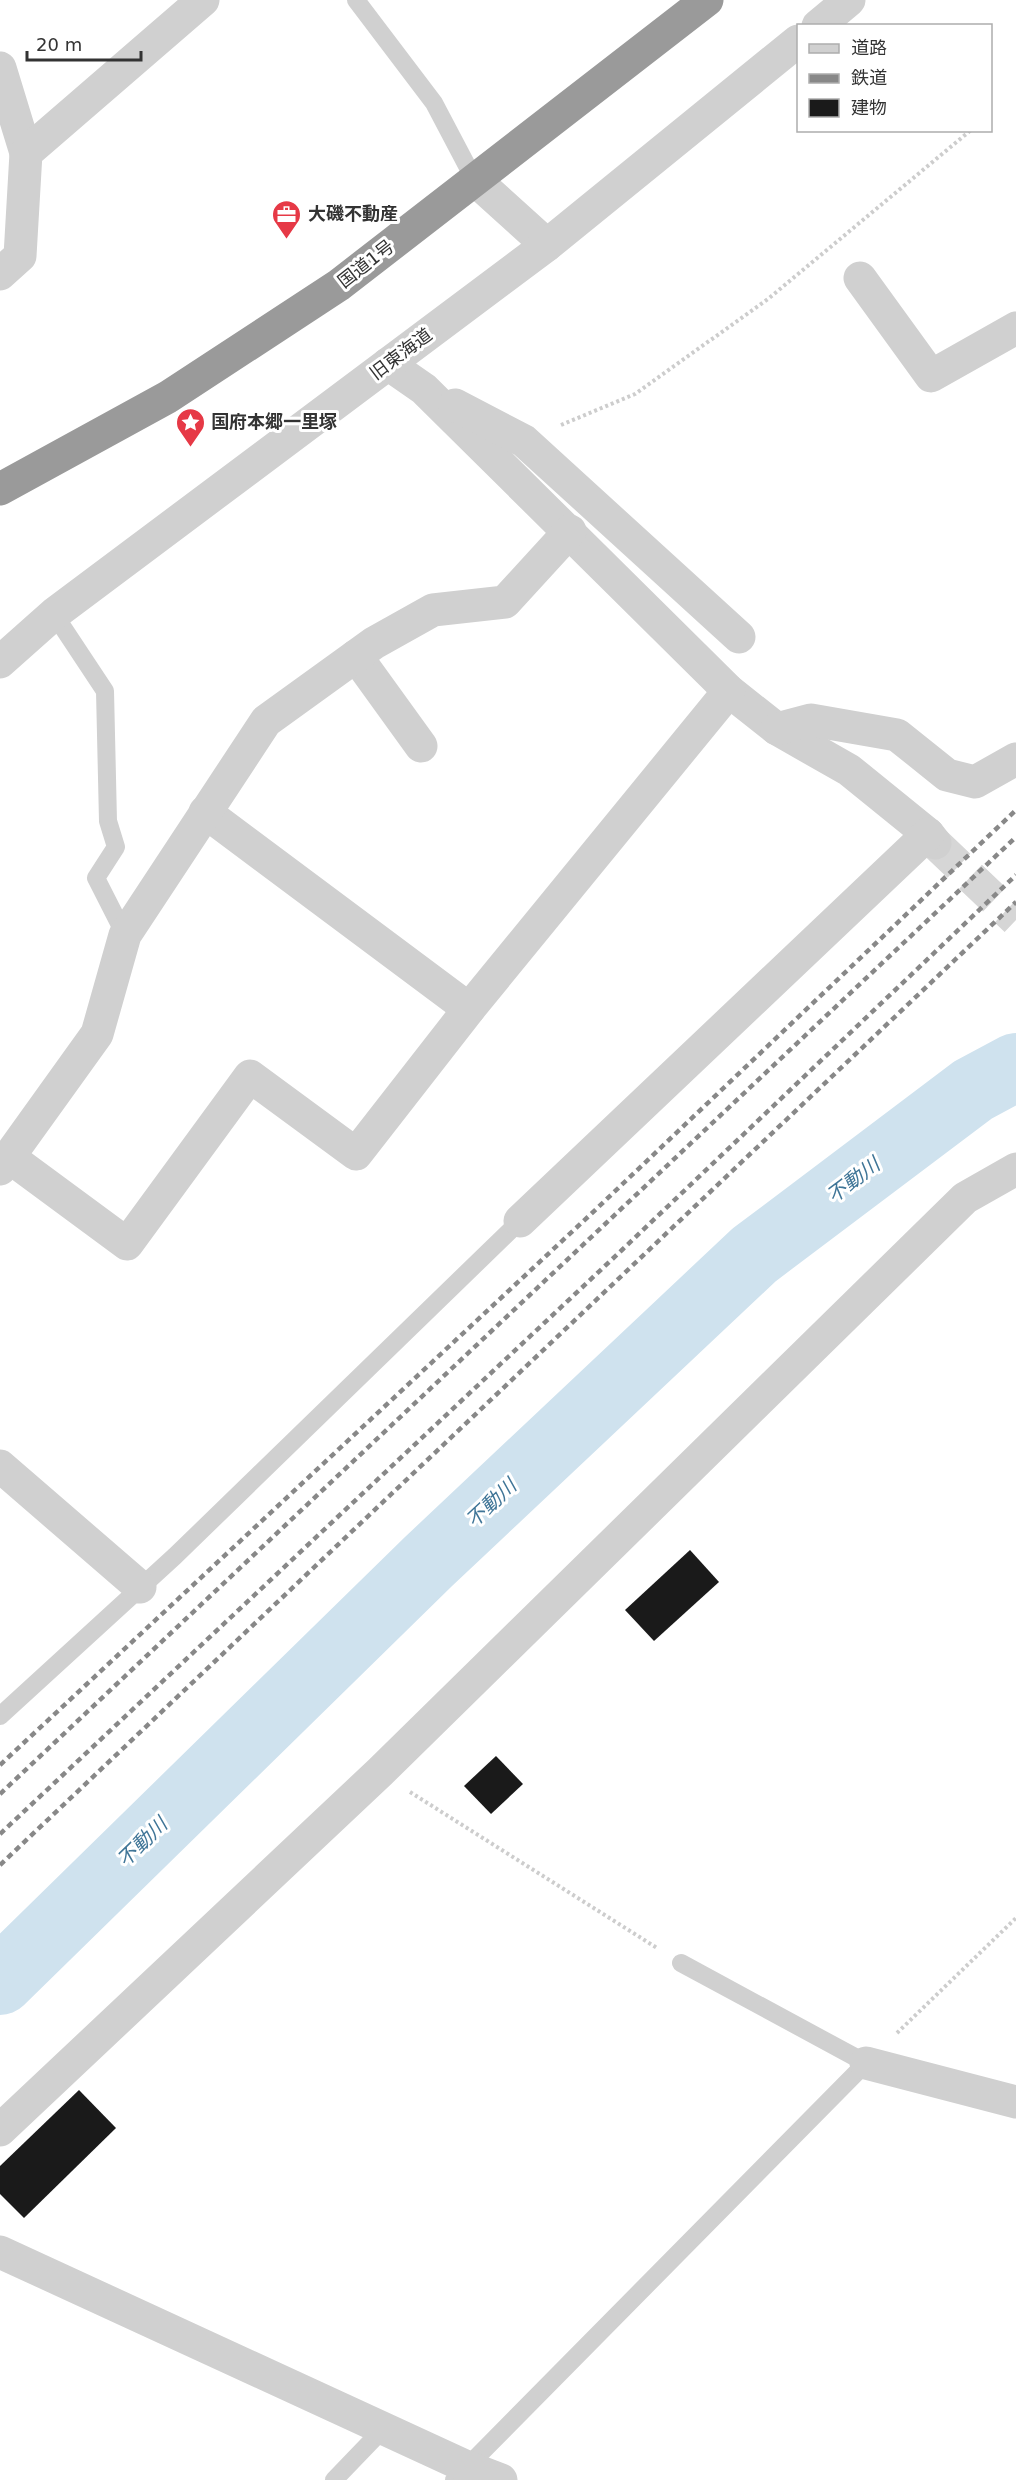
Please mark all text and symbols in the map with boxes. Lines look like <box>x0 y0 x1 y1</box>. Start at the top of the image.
scale bar <box>27 24 141 62</box>
legend <box>797 24 992 132</box>
text: 20 m <box>36 34 82 55</box>
text: 道路 <box>851 37 887 58</box>
text: 鉄道 <box>851 67 887 88</box>
text: 建物 <box>851 97 887 118</box>
office icon: 大磯不動産 <box>271 198 303 240</box>
place label: 大磯不動産 <box>308 203 398 224</box>
street label: 国道1号 <box>333 235 398 292</box>
street label: 旧東海道 <box>366 324 436 384</box>
place icon: 国府本郷一里塚 <box>174 406 206 448</box>
place label: 国府本郷一里塚 <box>211 411 337 432</box>
water label: 不動川 <box>822 1151 886 1208</box>
water label: 不動川 <box>461 1472 523 1532</box>
water label: 不動川 <box>112 1811 173 1871</box>

